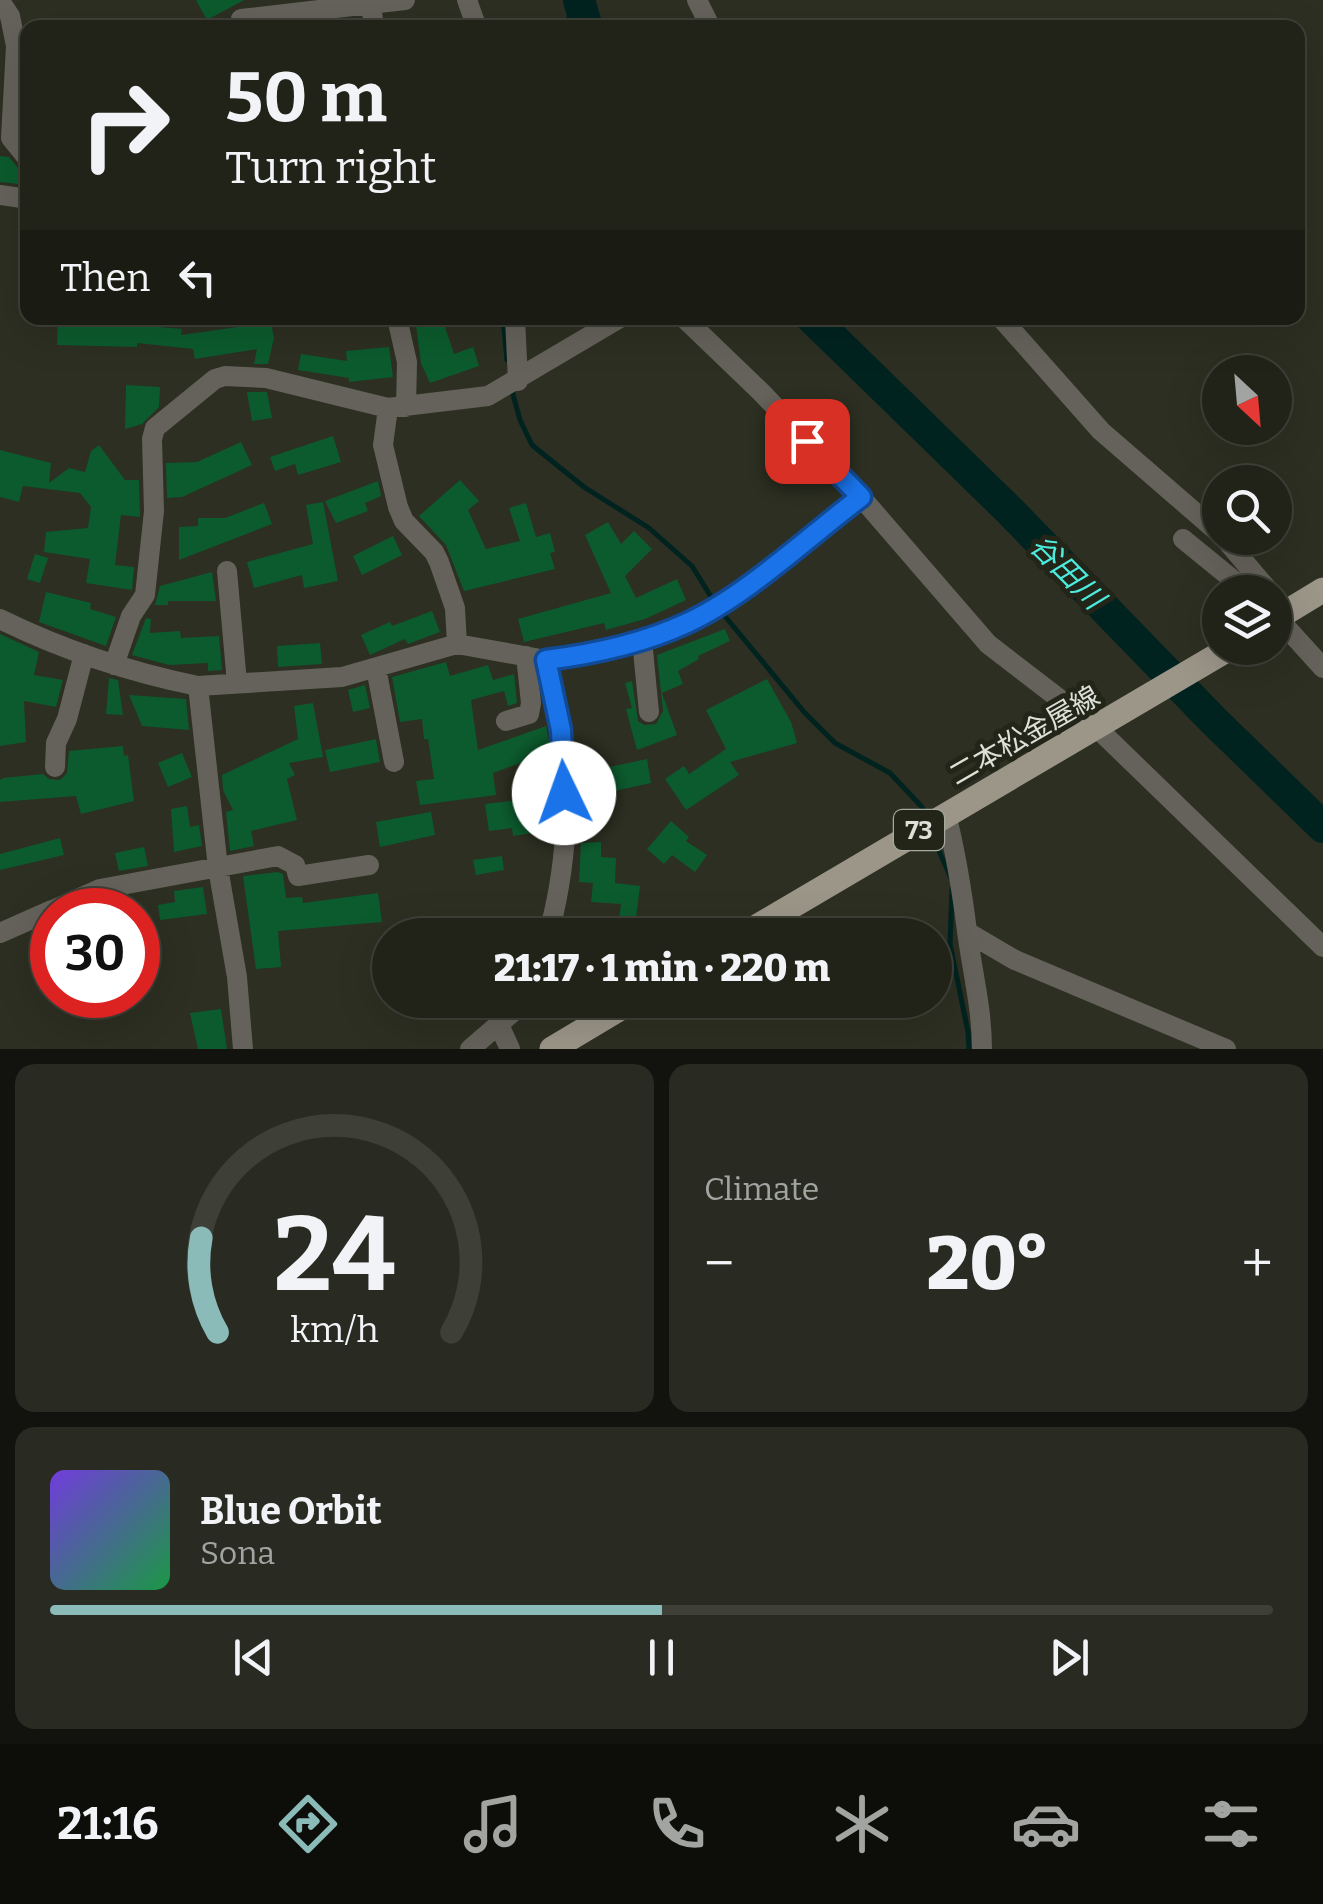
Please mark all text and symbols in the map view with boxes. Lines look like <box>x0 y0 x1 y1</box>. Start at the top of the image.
text: 50 m <box>225 56 387 140</box>
icon: right <box>60 60 190 190</box>
text: Turn right <box>225 141 437 195</box>
icon: left <box>170 250 225 305</box>
text: Then <box>60 255 150 301</box>
north arrow <box>1202 355 1292 445</box>
map controls <box>1202 355 1292 665</box>
pin <box>765 399 850 484</box>
icon: arrive <box>780 414 835 469</box>
button: search <box>1202 465 1292 555</box>
water label: 谷田川 <box>1022 527 1114 619</box>
button: layers <box>1202 575 1292 665</box>
street label: 二本松金屋線 <box>943 679 1105 792</box>
position arrow <box>512 741 616 845</box>
road number: 73 <box>894 810 944 850</box>
speed limit sign: 30 <box>30 888 160 1018</box>
text: 21:17 · 1 min · 220 m <box>494 945 830 991</box>
text: Climate <box>704 1170 819 1208</box>
text: 24 <box>274 1193 395 1318</box>
text: 20° <box>927 1219 1049 1309</box>
text: − <box>704 1231 734 1297</box>
text: + <box>1242 1231 1273 1297</box>
text: km/h <box>290 1309 379 1351</box>
text: Blue Orbit <box>200 1488 382 1534</box>
text: Sona <box>200 1534 275 1572</box>
icon: previous <box>226 1630 281 1685</box>
icon: pause <box>634 1630 689 1685</box>
icon: next <box>1042 1630 1097 1685</box>
icon: directions <box>273 1789 343 1859</box>
icon: music <box>458 1789 528 1859</box>
icon: phone <box>642 1789 712 1859</box>
icon: climate <box>827 1789 897 1859</box>
icon: car <box>1011 1789 1081 1859</box>
icon: filters <box>1196 1789 1266 1859</box>
text: 21:16 <box>57 1797 159 1851</box>

